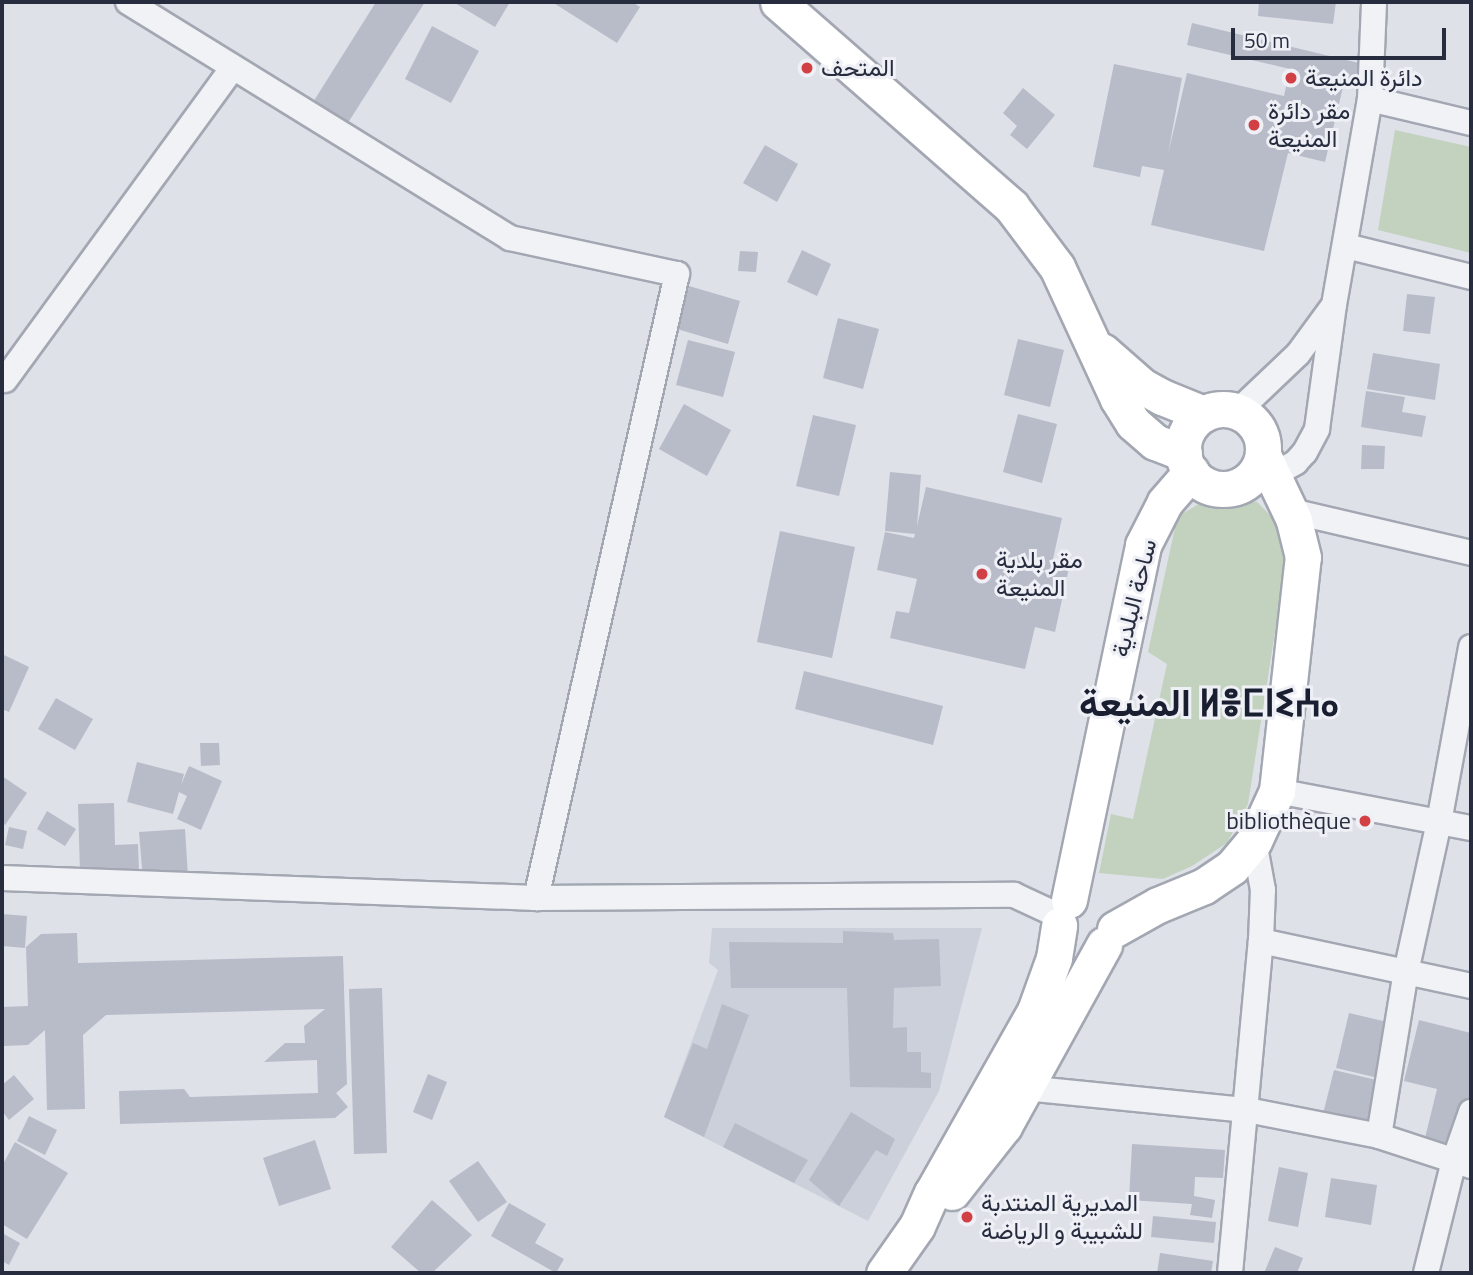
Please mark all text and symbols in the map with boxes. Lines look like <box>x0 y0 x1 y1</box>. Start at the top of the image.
scale bar <box>1235 14 1450 58</box>
text: 50 m <box>1244 24 1290 56</box>
place label: المتحف <box>821 54 894 82</box>
marker: المتحف <box>799 60 815 76</box>
place label: دائرة المنيعة <box>1305 64 1422 92</box>
marker: دائرة المنيعة <box>1283 70 1299 86</box>
place label: مقر دائرة المنيعة <box>1268 97 1350 153</box>
marker: مقر دائرة المنيعة <box>1246 117 1262 133</box>
street label: ساحة البلدية <box>1105 536 1163 660</box>
place label: مقر بلدية المنيعة <box>996 546 1083 602</box>
marker: مقر بلدية المنيعة <box>974 566 990 582</box>
district label: المنيعة ⵍⴻⵎⵏⵉⵄⴰ <box>1079 680 1339 726</box>
place label: bibliothèque <box>1226 807 1351 835</box>
marker: bibliothèque <box>1357 813 1373 829</box>
place label: المديرية المنتدبة للشبيبة و الرياضة <box>981 1189 1143 1245</box>
marker: المديرية المنتدبة للشبيبة و الرياضة <box>959 1209 975 1225</box>

